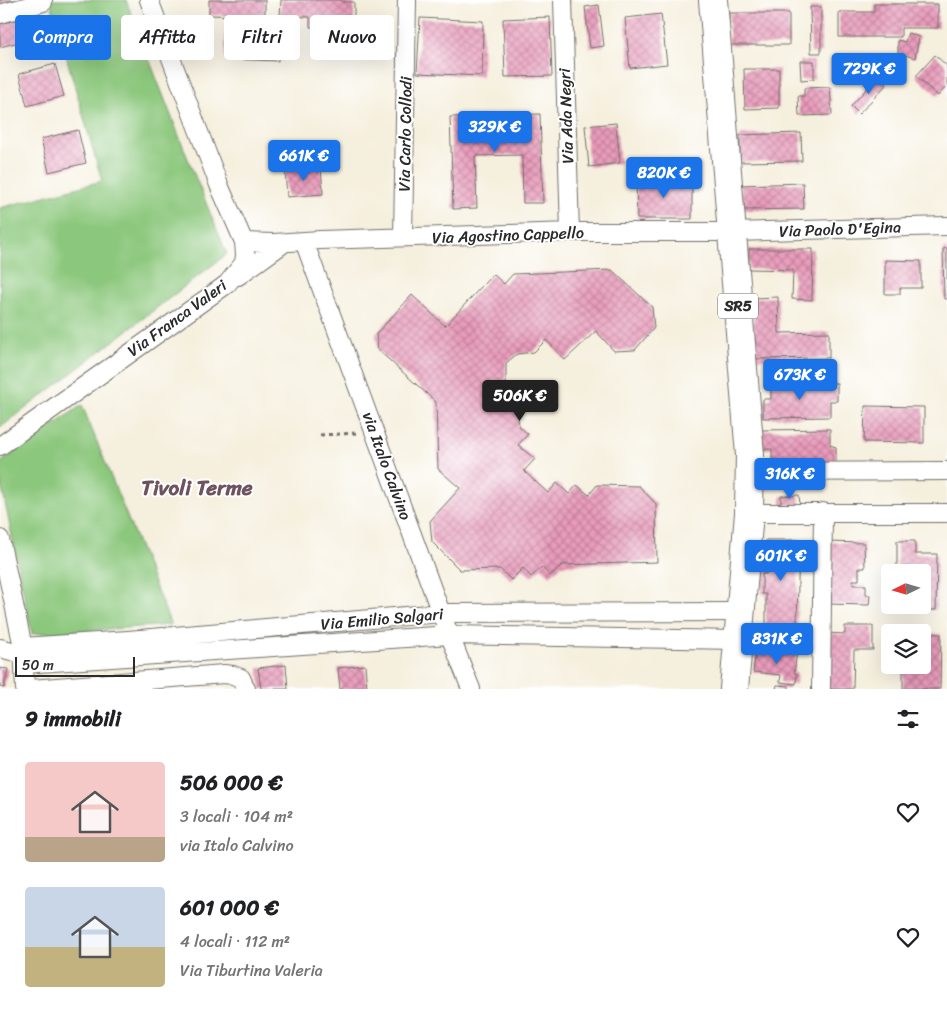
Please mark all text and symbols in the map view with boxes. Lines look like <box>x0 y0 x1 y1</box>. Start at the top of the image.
chip: Compra <box>15 15 111 60</box>
chip: Affitta <box>121 15 214 60</box>
chip: Filtri <box>224 15 300 60</box>
chip: Nuovo <box>310 15 394 60</box>
pin: 729K € <box>828 52 910 95</box>
text: 729K € <box>843 54 895 83</box>
street label: Via Ada Negri <box>550 67 582 164</box>
street label: Via Carlo Collodi <box>389 76 421 192</box>
pin: 329K € <box>454 110 536 153</box>
text: 329K € <box>469 112 521 141</box>
pin: 661K € <box>263 140 345 182</box>
text: 661K € <box>279 141 329 170</box>
pin: 820K € <box>623 156 705 199</box>
text: 820K € <box>637 158 691 187</box>
street label: Via Paolo D'Egina <box>778 212 902 246</box>
street label: Via Agostino Cappello <box>431 218 585 252</box>
street label: Via Franca Valeri <box>121 271 234 364</box>
road number: SR5 <box>718 294 758 318</box>
pin: 673K € <box>759 358 841 401</box>
text: 673K € <box>774 360 826 389</box>
pin: 506K € <box>479 380 561 422</box>
text: 506K € <box>493 381 547 410</box>
street label: via Italo Calvino <box>354 408 420 524</box>
pin: 316K € <box>749 458 831 500</box>
text: 316K € <box>765 459 815 488</box>
district label: Tivoli Terme <box>141 469 253 507</box>
pin: 601K € <box>740 540 822 582</box>
text: 601K € <box>756 541 806 570</box>
north arrow <box>881 564 931 614</box>
map controls <box>881 564 931 674</box>
street label: Via Emilio Salgari <box>320 599 445 639</box>
pin: 831K € <box>736 622 818 665</box>
text: 831K € <box>752 624 802 653</box>
button: layers <box>881 624 931 674</box>
text: 50 m <box>22 653 54 678</box>
scale bar <box>15 654 135 677</box>
text: 9 immobili <box>25 700 121 738</box>
icon: filters <box>894 705 922 733</box>
text: 506 000 € <box>180 764 283 802</box>
icon: home <box>65 782 125 842</box>
icon: heart <box>894 798 922 826</box>
text: 3 locali · 104 m² <box>180 802 293 831</box>
text: via Italo Calvino <box>180 831 294 860</box>
text: 601 000 € <box>180 889 279 927</box>
icon: home <box>65 907 125 967</box>
icon: heart <box>894 923 922 951</box>
text: 4 locali · 112 m² <box>180 927 290 956</box>
text: Via Tiburtina Valeria <box>180 956 323 985</box>

